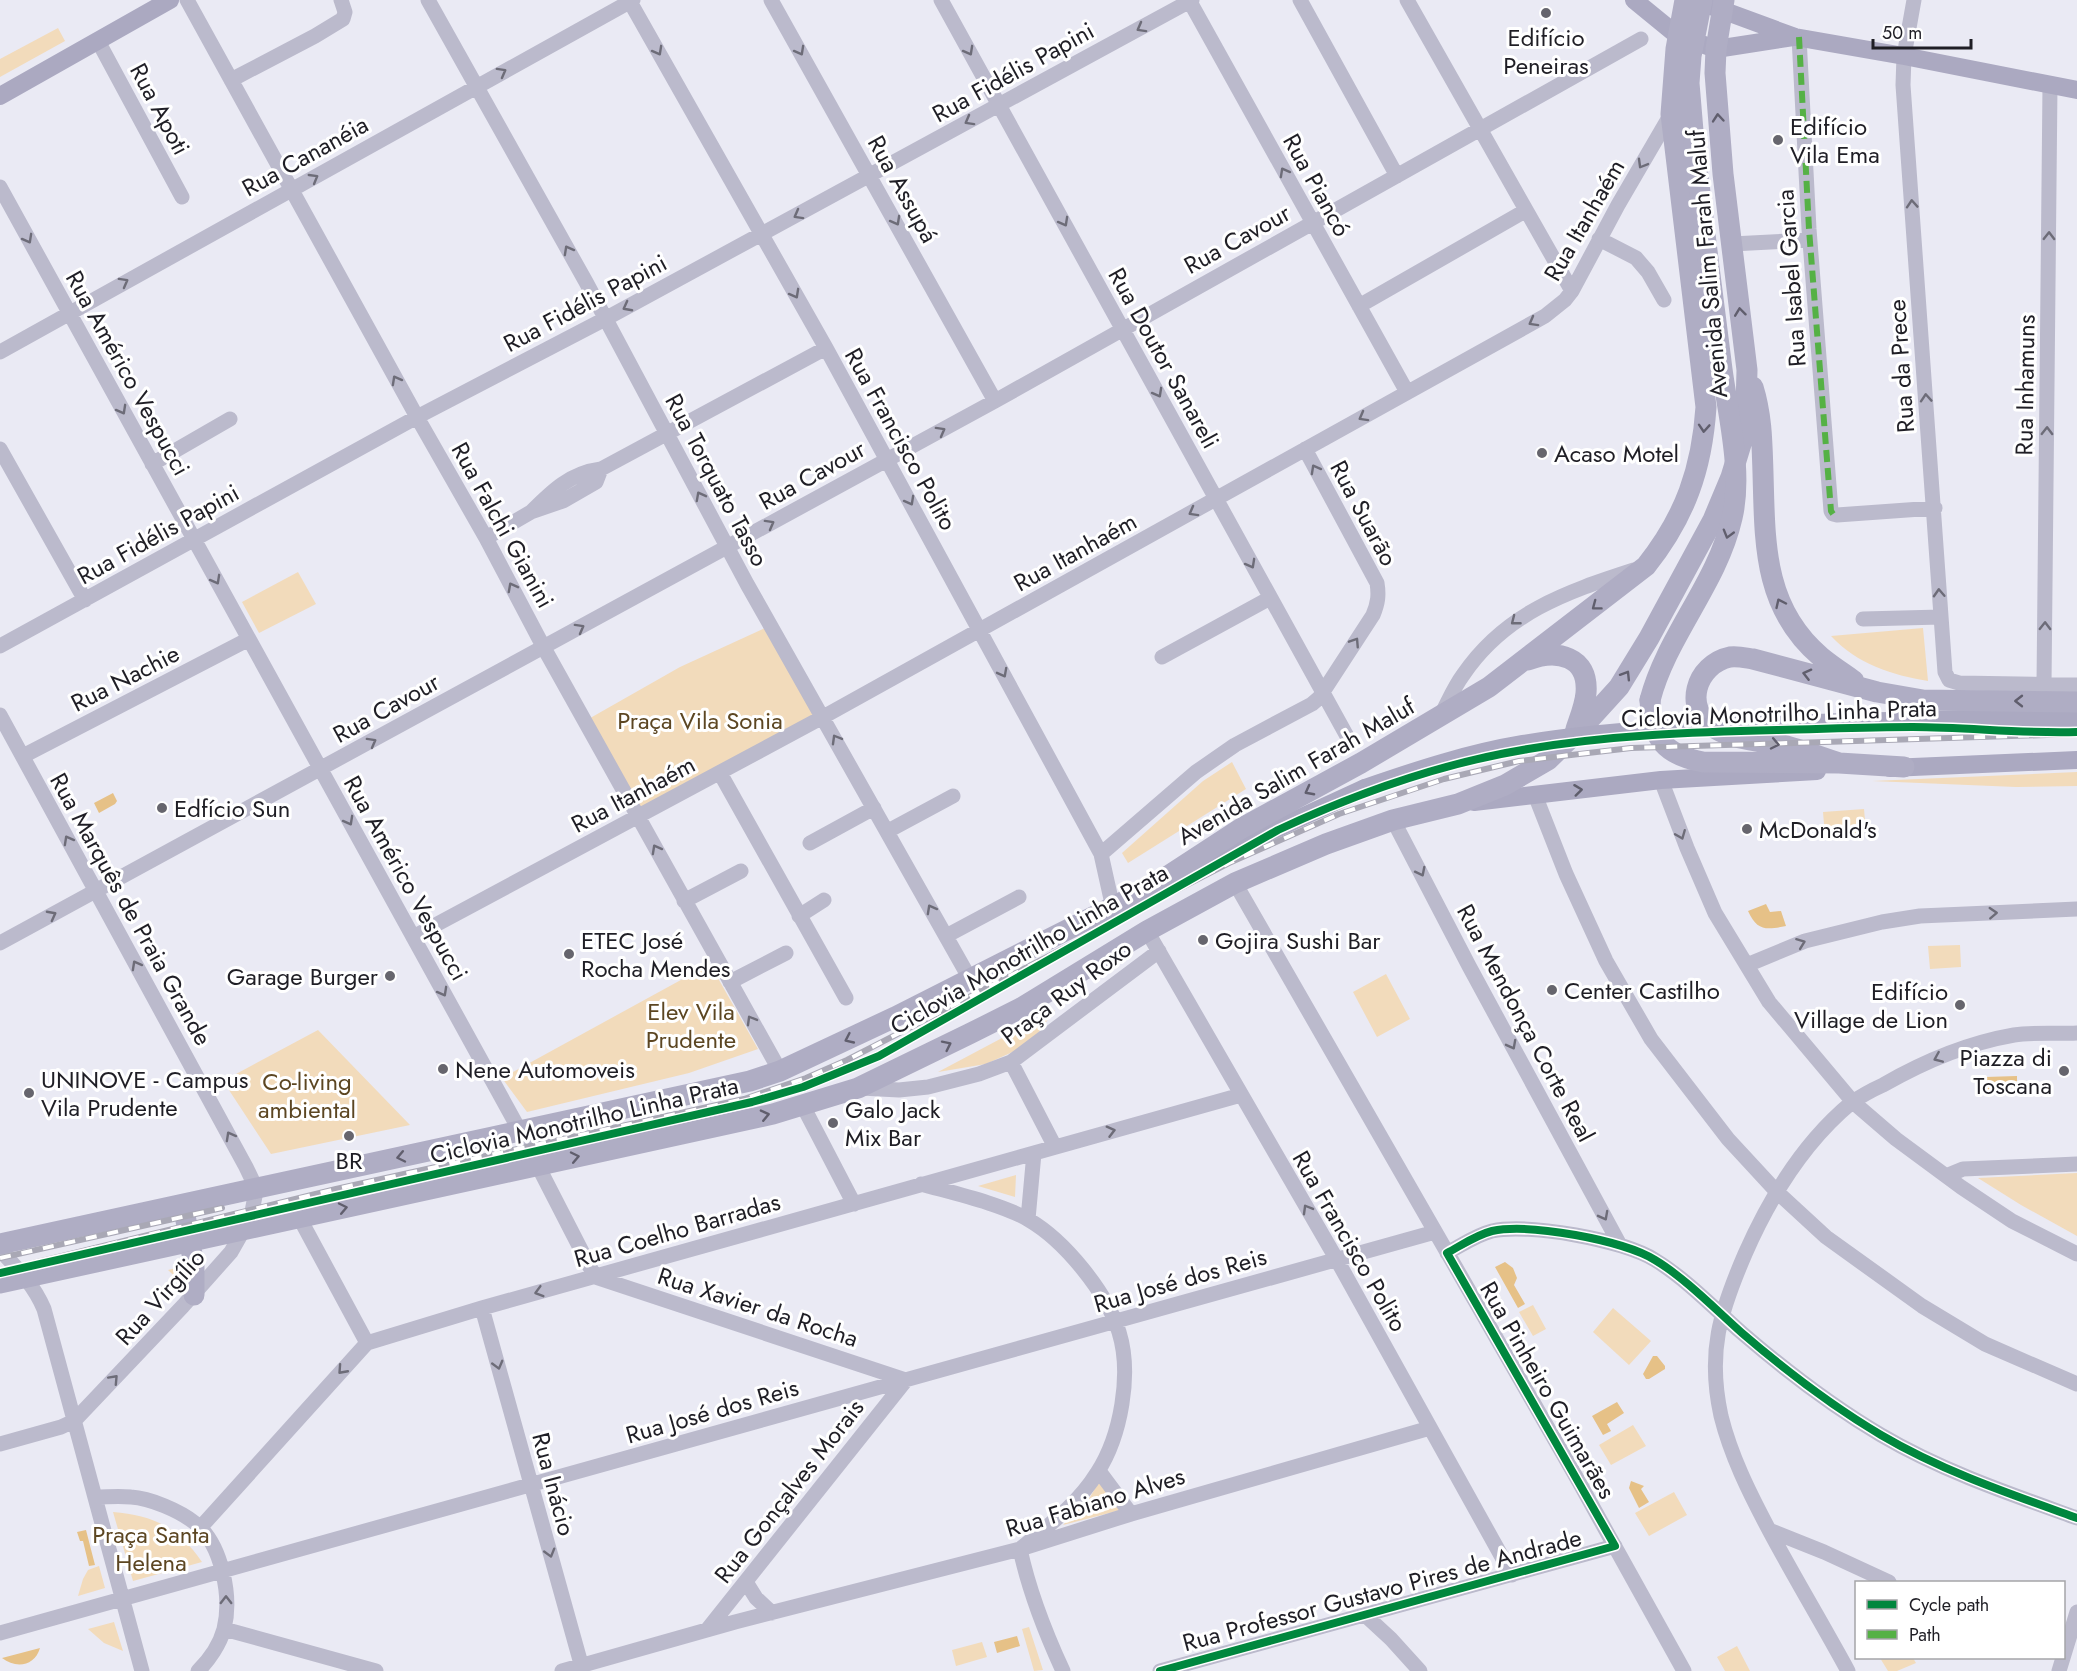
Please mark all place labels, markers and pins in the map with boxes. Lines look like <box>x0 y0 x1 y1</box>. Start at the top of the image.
marker: Edifício Peneiras <box>1539 6 1553 20</box>
place label: Edifício Peneiras <box>1503 20 1589 83</box>
place label: Edifício Vila Ema <box>1790 109 1880 172</box>
marker: Edifício Vila Ema <box>1771 133 1785 147</box>
place label: Acaso Motel <box>1554 436 1679 471</box>
marker: Acaso Motel <box>1535 446 1549 460</box>
place label: Edfício Sun <box>174 791 290 826</box>
marker: Edfício Sun <box>155 801 169 815</box>
place label: McDonald's <box>1759 812 1877 847</box>
marker: McDonald's <box>1740 822 1754 836</box>
place label: ETEC José Rocha Mendes <box>581 923 730 986</box>
place label: Gojira Sushi Bar <box>1215 923 1381 958</box>
marker: Gojira Sushi Bar <box>1196 933 1210 947</box>
marker: ETEC José Rocha Mendes <box>562 947 576 961</box>
place label: Garage Burger <box>227 959 379 994</box>
marker: Garage Burger <box>383 969 397 983</box>
place label: Center Castilho <box>1564 973 1720 1008</box>
place label: Edifício Village de Lion <box>1794 974 1948 1037</box>
marker: Center Castilho <box>1545 983 1559 997</box>
marker: Edifício Village de Lion <box>1953 998 1967 1012</box>
place label: Piazza di Toscana <box>1960 1040 2052 1103</box>
place label: Nene Automoveis <box>455 1052 635 1087</box>
place label: UNINOVE - Campus Vila Prudente <box>41 1062 248 1125</box>
marker: Nene Automoveis <box>436 1062 450 1076</box>
marker: Piazza di Toscana <box>2057 1064 2071 1078</box>
marker: UNINOVE - Campus Vila Prudente <box>22 1086 36 1100</box>
place label: Galo Jack Mix Bar <box>845 1092 941 1155</box>
marker: Galo Jack Mix Bar <box>826 1116 840 1130</box>
marker: BR <box>342 1129 356 1143</box>
place label: BR <box>336 1143 363 1178</box>

